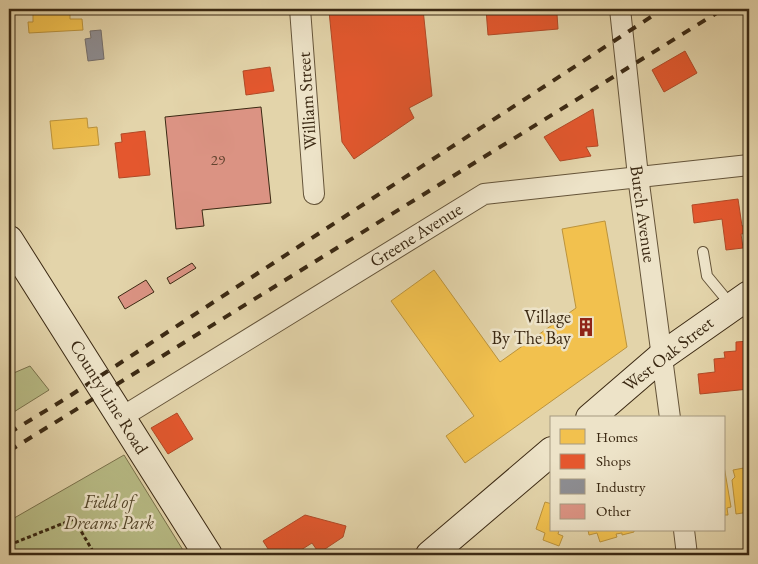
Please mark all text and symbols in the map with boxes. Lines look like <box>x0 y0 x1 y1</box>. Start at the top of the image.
street label: William Street <box>292 51 321 151</box>
house number: 29 <box>211 150 225 169</box>
street label: Burch Avenue <box>625 164 662 264</box>
street label: Greene Avenue <box>365 197 466 272</box>
place label: Village By The Bay <box>492 305 571 349</box>
street label: West Oak Street <box>618 311 718 396</box>
building icon: Village By The Bay <box>575 316 597 338</box>
street label: County Line Road <box>65 335 154 459</box>
legend <box>550 416 726 532</box>
text: Homes <box>596 427 638 446</box>
text: Shops <box>596 451 631 470</box>
text: Industry <box>596 477 646 496</box>
park label: Field of Dreams Park <box>63 490 154 534</box>
text: Other <box>596 501 631 520</box>

